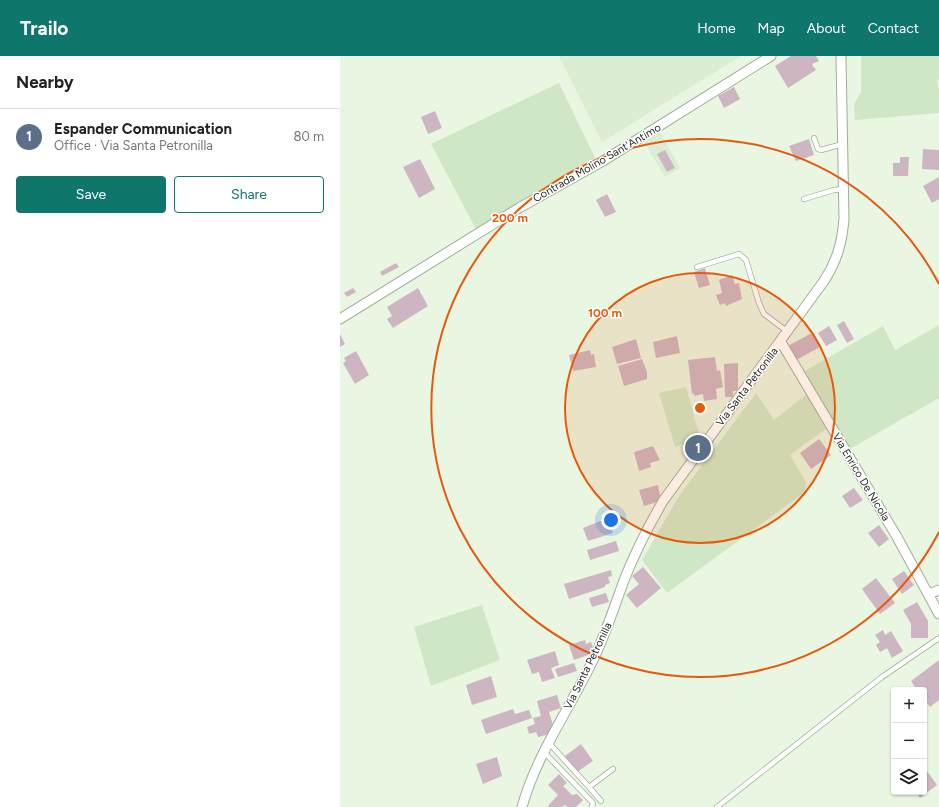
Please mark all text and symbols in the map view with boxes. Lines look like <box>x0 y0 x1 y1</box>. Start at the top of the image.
text: Trailo <box>20 17 68 40</box>
text: Home <box>697 20 736 37</box>
text: Map <box>758 20 785 37</box>
text: About <box>807 20 846 37</box>
text: Contact <box>868 20 919 37</box>
text: Nearby <box>16 72 74 92</box>
text: Espander Communication <box>54 120 232 138</box>
street label: Contrada Molino Sant'Antimo <box>531 121 663 205</box>
text: 1 <box>26 129 32 144</box>
text: 80 m <box>293 129 324 144</box>
text: Office · Via Santa Petronilla <box>54 138 213 153</box>
button: Save <box>16 176 166 213</box>
button: Share <box>174 176 324 213</box>
text: 200 m <box>492 211 528 225</box>
text: 100 m <box>588 306 622 320</box>
street label: Via Santa Petronilla <box>713 345 781 429</box>
centre of rings <box>693 401 707 415</box>
street label: Via Enrico De Nicola <box>830 431 892 523</box>
pin: 1 <box>685 433 711 463</box>
your location <box>601 510 621 530</box>
street label: Via Santa Petronilla <box>561 620 615 712</box>
map controls <box>891 687 927 795</box>
button: + <box>891 687 927 723</box>
button: − <box>891 723 927 759</box>
button: layers <box>891 759 927 795</box>

